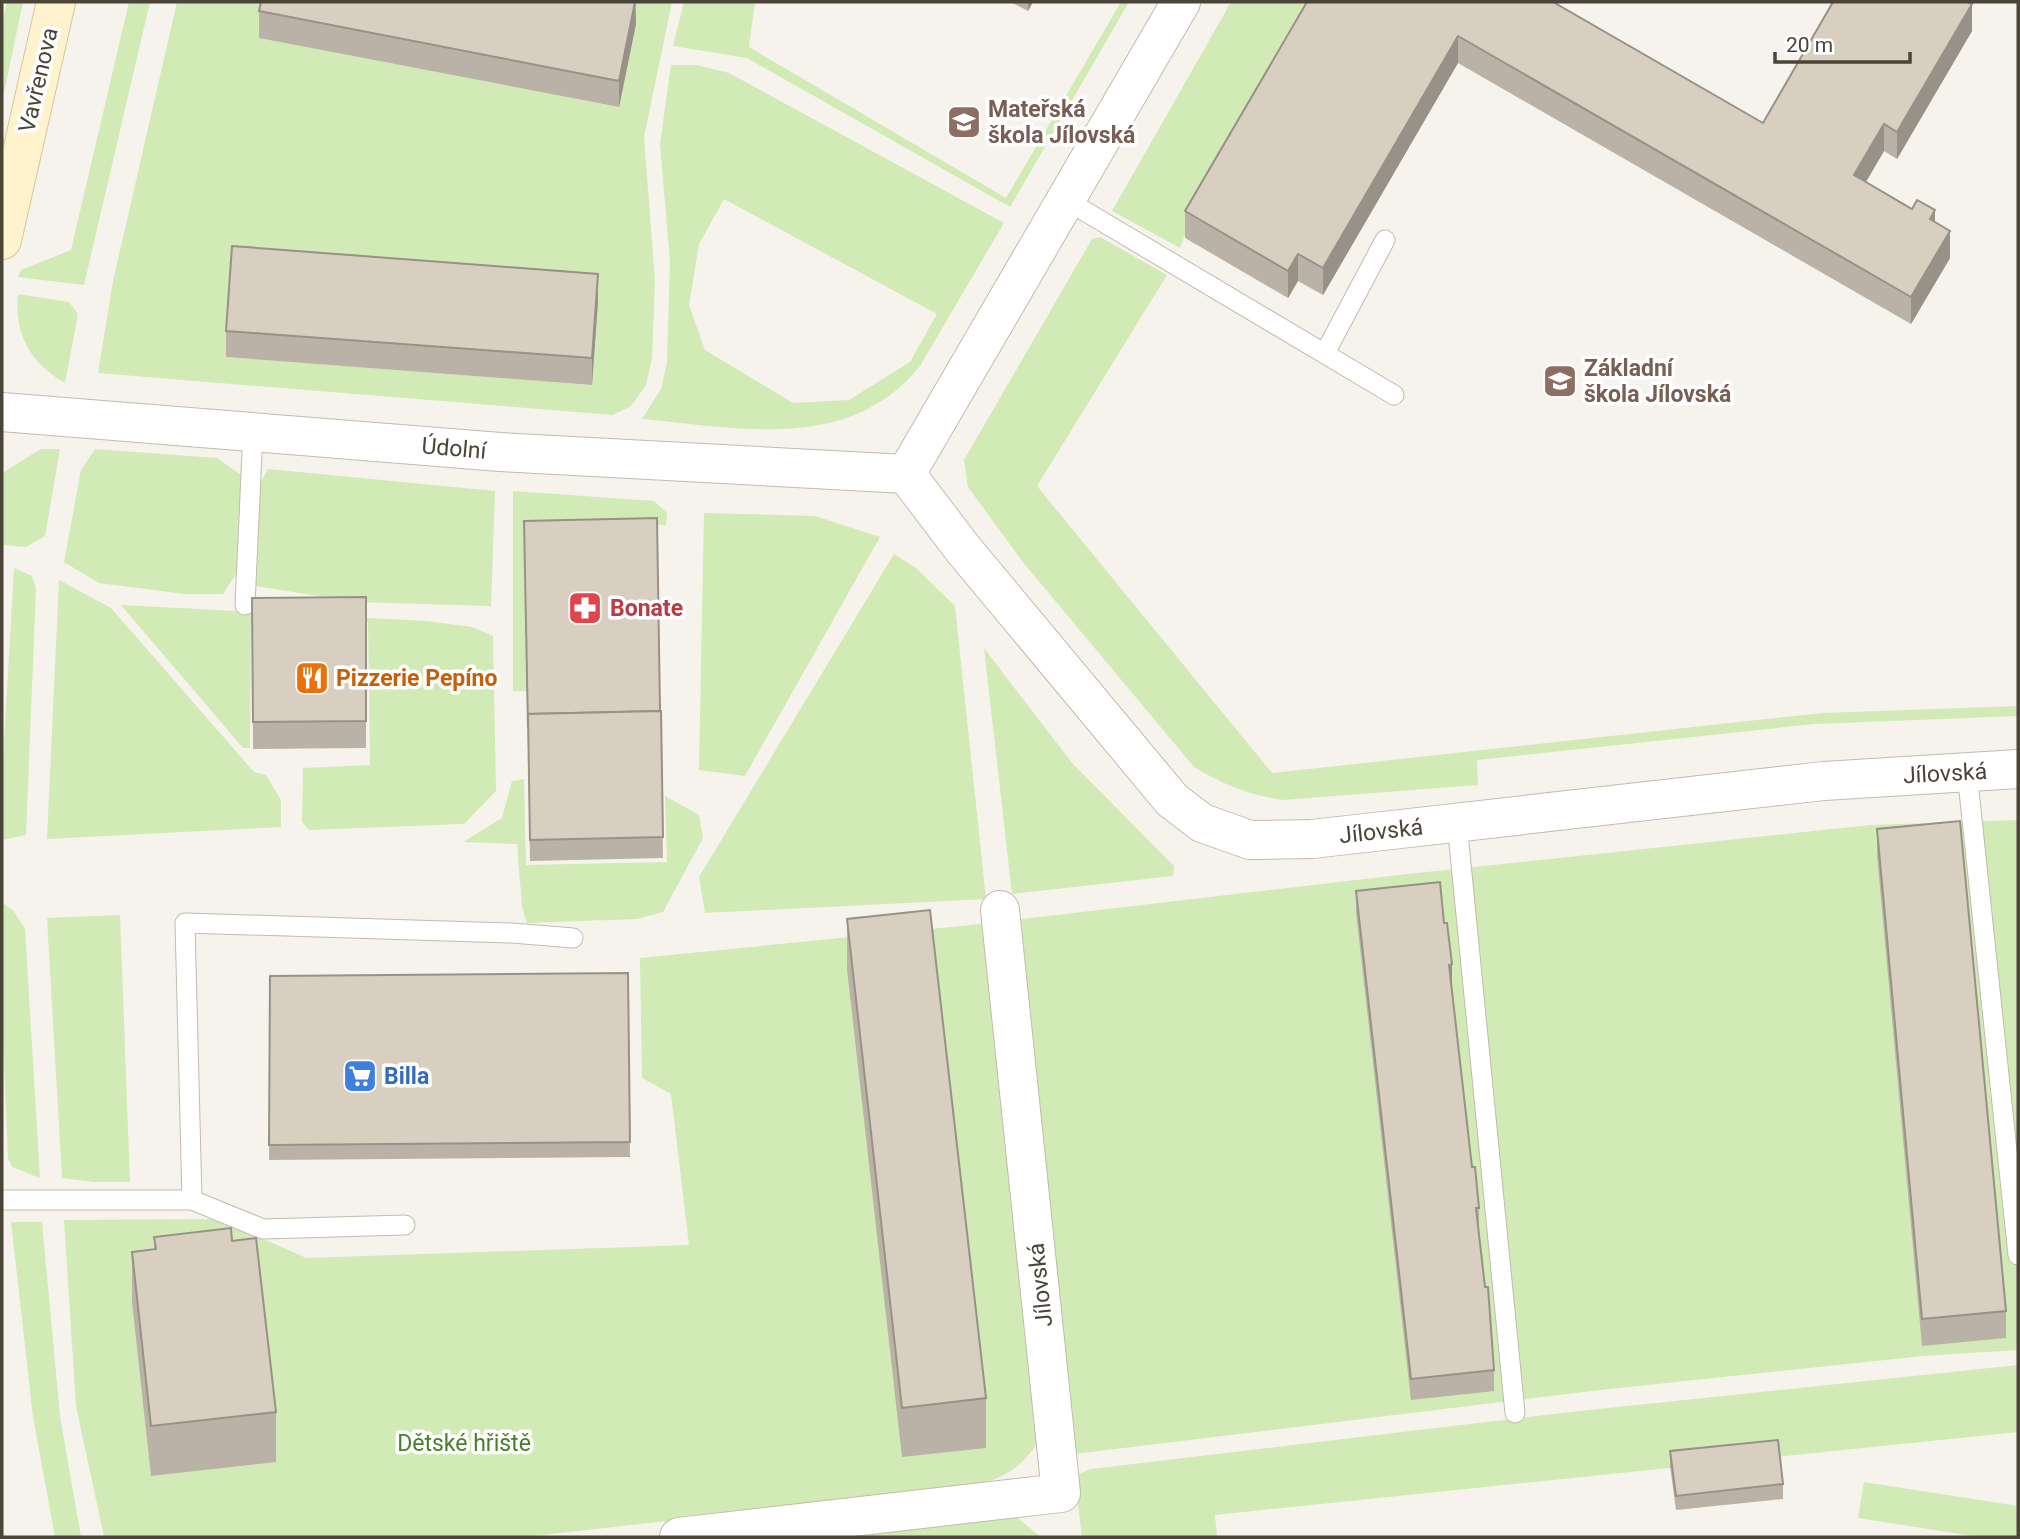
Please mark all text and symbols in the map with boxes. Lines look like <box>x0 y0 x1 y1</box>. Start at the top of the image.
scale bar <box>1775 21 1910 65</box>
street label: Vavřenova <box>13 25 64 135</box>
text: 20 m <box>1786 33 1833 57</box>
place label: Mateřská škola Jílovská <box>988 96 1135 149</box>
school or university icon: Mateřská škola Jílovská <box>945 103 983 141</box>
place label: Základní škola Jílovská <box>1584 355 1731 408</box>
school or university icon: Základní škola Jílovská <box>1541 362 1579 400</box>
street label: Údolní <box>420 431 489 465</box>
pharmacy icon: Bonate <box>566 589 604 627</box>
place label: Bonate <box>610 595 683 622</box>
restaurant icon: Pizzerie Pepíno <box>293 659 331 697</box>
place label: Pizzerie Pepíno <box>336 665 497 692</box>
street label: Jílovská <box>1902 758 1988 789</box>
street label: Jílovská <box>1338 814 1424 849</box>
supermarket icon: Billa <box>341 1057 379 1095</box>
place label: Billa <box>384 1063 429 1090</box>
street label: Jílovská <box>1023 1242 1058 1328</box>
park label: Dětské hřiště <box>397 1430 531 1457</box>

